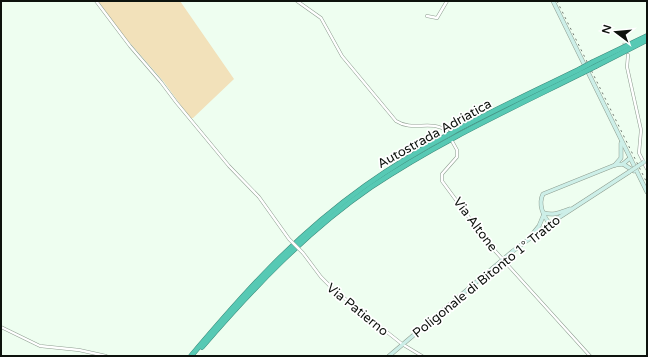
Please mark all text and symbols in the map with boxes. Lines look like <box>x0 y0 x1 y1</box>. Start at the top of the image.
north arrow <box>596 12 636 52</box>
text: N <box>599 23 614 35</box>
street label: Autostrada Adriatica <box>375 96 494 172</box>
street label: Via Altone <box>450 194 501 255</box>
street label: Poligonale di Bitonto 1° Tratto <box>410 212 564 341</box>
street label: Via Patierno <box>323 280 392 340</box>

